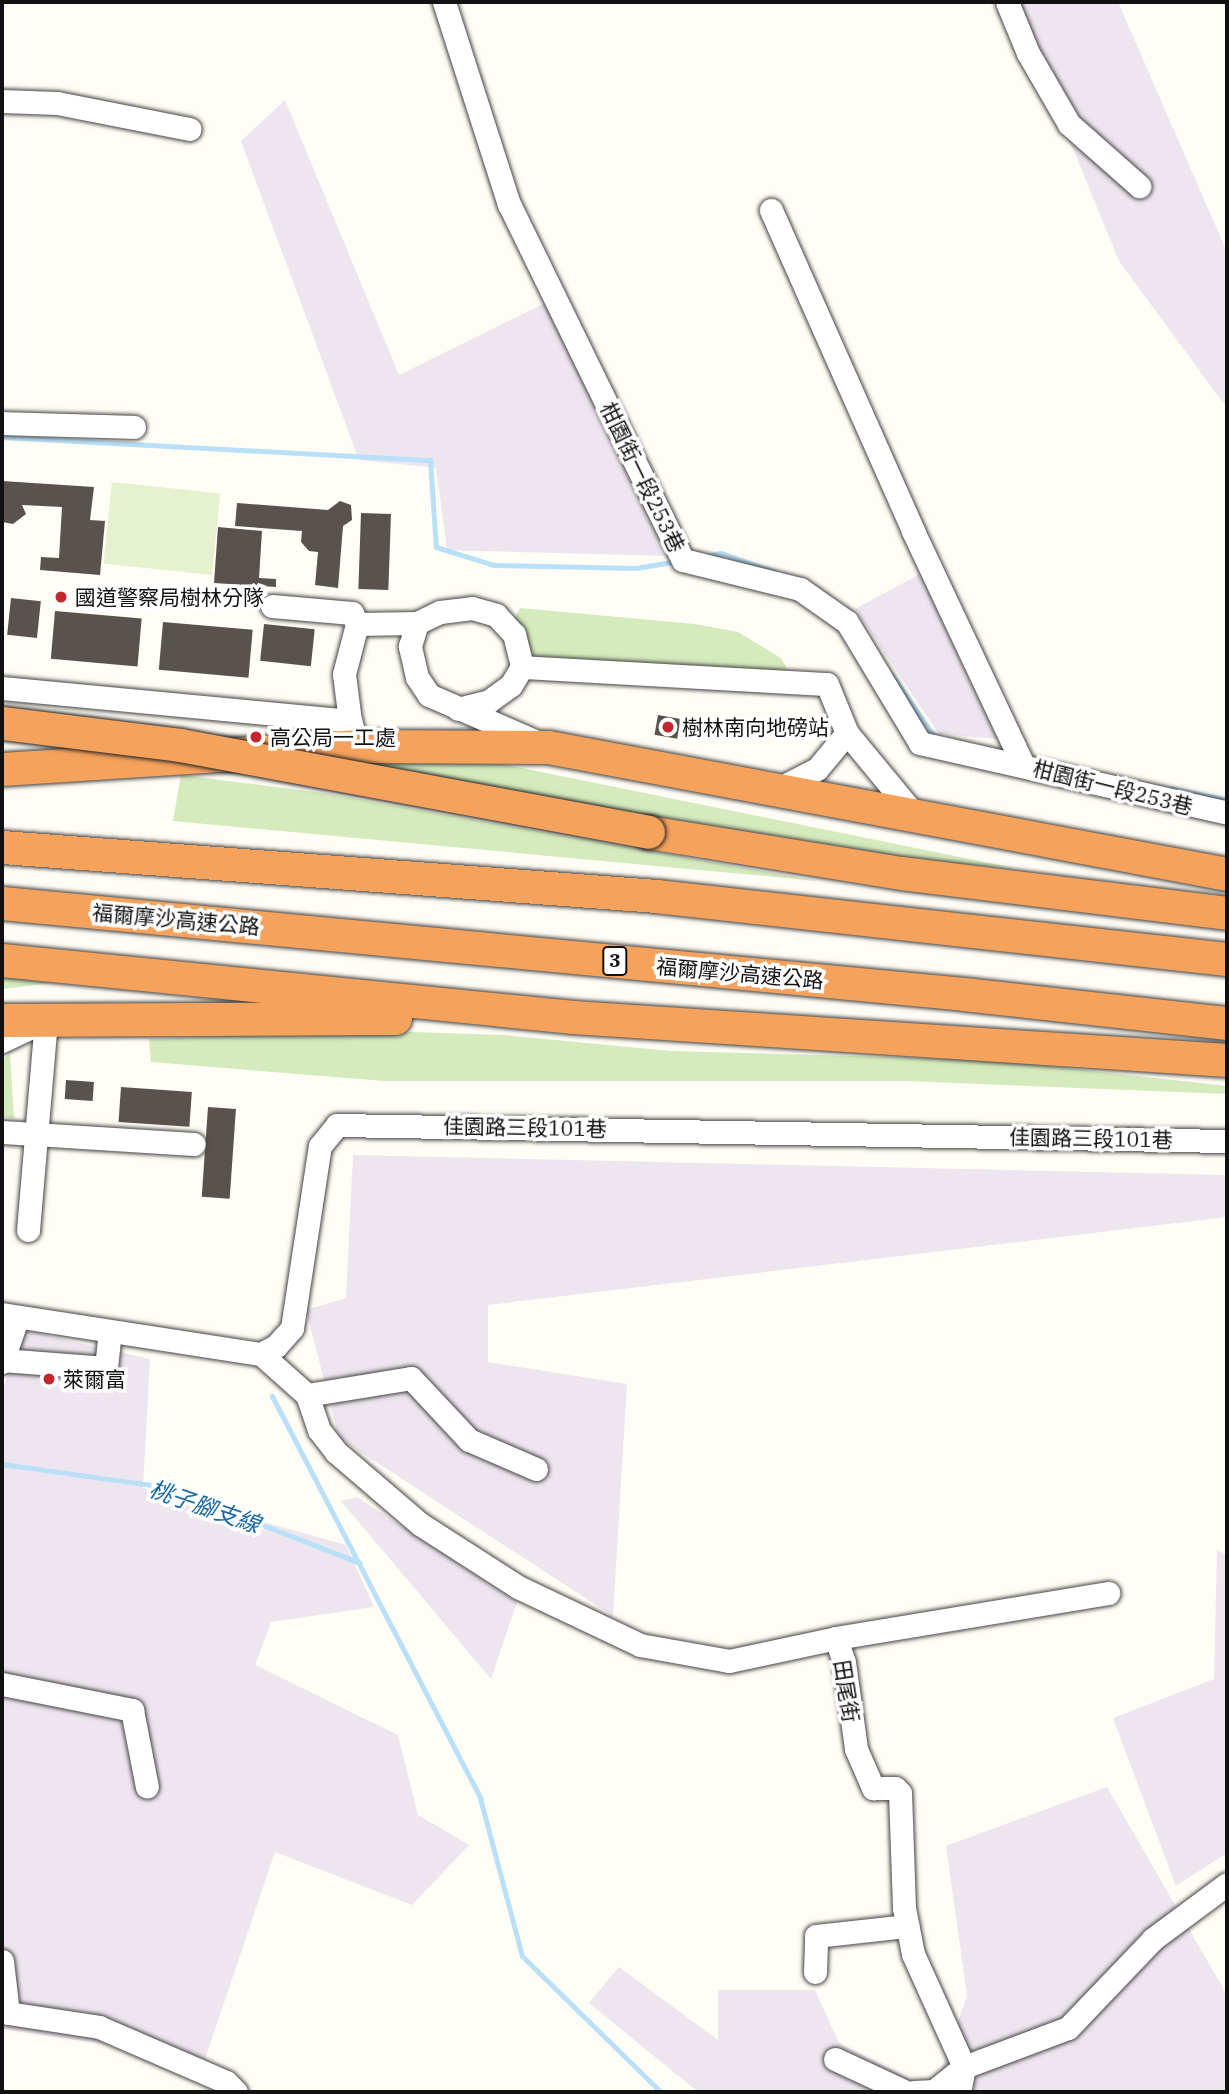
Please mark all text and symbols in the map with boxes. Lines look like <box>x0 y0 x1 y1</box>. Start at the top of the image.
street label: 柑園街一段253巷 <box>596 398 690 556</box>
place label: 國道警察局樹林分隊 <box>75 584 264 610</box>
marker: 國道警察局樹林分隊 <box>53 589 69 605</box>
place label: 樹林南向地磅站 <box>682 714 829 740</box>
marker: 樹林南向地磅站 <box>660 719 676 735</box>
place label: 高公局一工處 <box>270 724 396 750</box>
marker: 高公局一工處 <box>248 729 264 745</box>
street label: 柑園街一段253巷 <box>1030 755 1196 819</box>
street label: 福爾摩沙高速公路 <box>91 899 261 939</box>
road number: 3 <box>601 945 629 976</box>
street label: 福爾摩沙高速公路 <box>655 953 825 993</box>
street label: 佳園路三段101巷 <box>443 1113 607 1141</box>
street label: 佳園路三段101巷 <box>1009 1124 1173 1152</box>
place label: 萊爾富 <box>63 1366 126 1392</box>
marker: 萊爾富 <box>41 1371 57 1387</box>
water label: 桃子腳支線 <box>146 1474 264 1538</box>
street label: 田尾街 <box>830 1658 864 1724</box>

